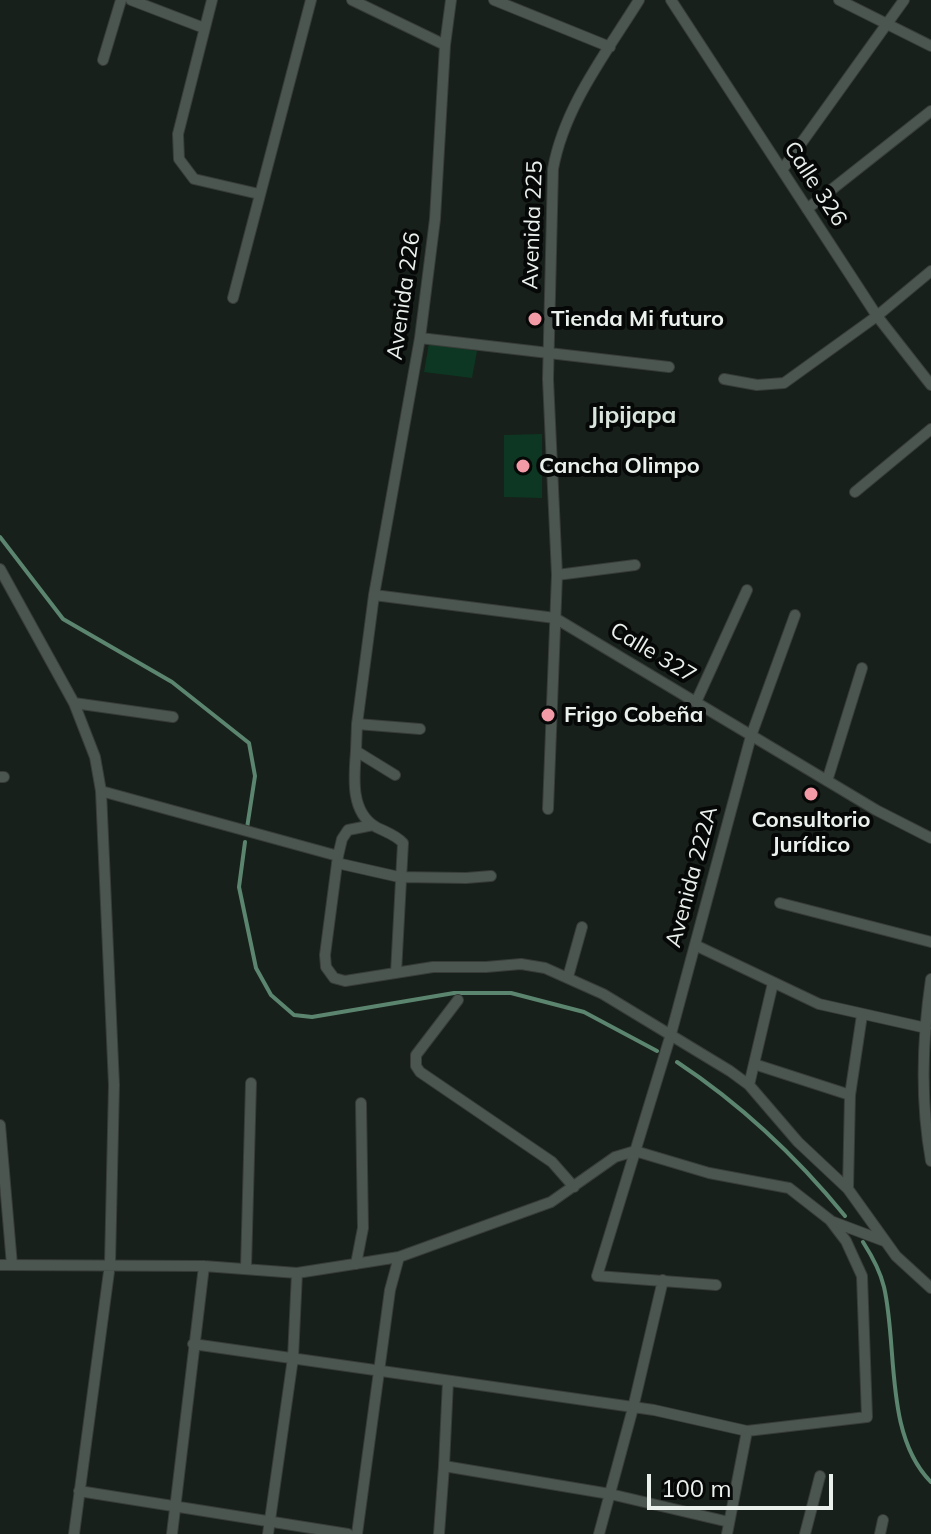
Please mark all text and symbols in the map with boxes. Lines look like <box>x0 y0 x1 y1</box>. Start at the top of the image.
street label: Calle 326 <box>778 137 852 231</box>
street label: Avenida 225 <box>518 160 548 290</box>
street label: Avenida 226 <box>382 230 426 362</box>
place label: Tienda Mi futuro <box>551 306 724 332</box>
marker: Tienda Mi futuro <box>526 310 544 328</box>
district label: Jipijapa <box>590 402 676 430</box>
place label: Cancha Olimpo <box>539 453 700 479</box>
marker: Cancha Olimpo <box>514 457 532 475</box>
street label: Calle 327 <box>605 617 701 689</box>
place label: Frigo Cobeña <box>564 702 703 728</box>
marker: Frigo Cobeña <box>539 706 557 724</box>
marker: Consultorio Jurídico <box>802 785 820 803</box>
street label: Avenida 222A <box>660 803 724 951</box>
place label: Consultorio Jurídico <box>751 807 871 858</box>
scale bar <box>651 1458 837 1508</box>
text: 100 m <box>661 1473 732 1503</box>

